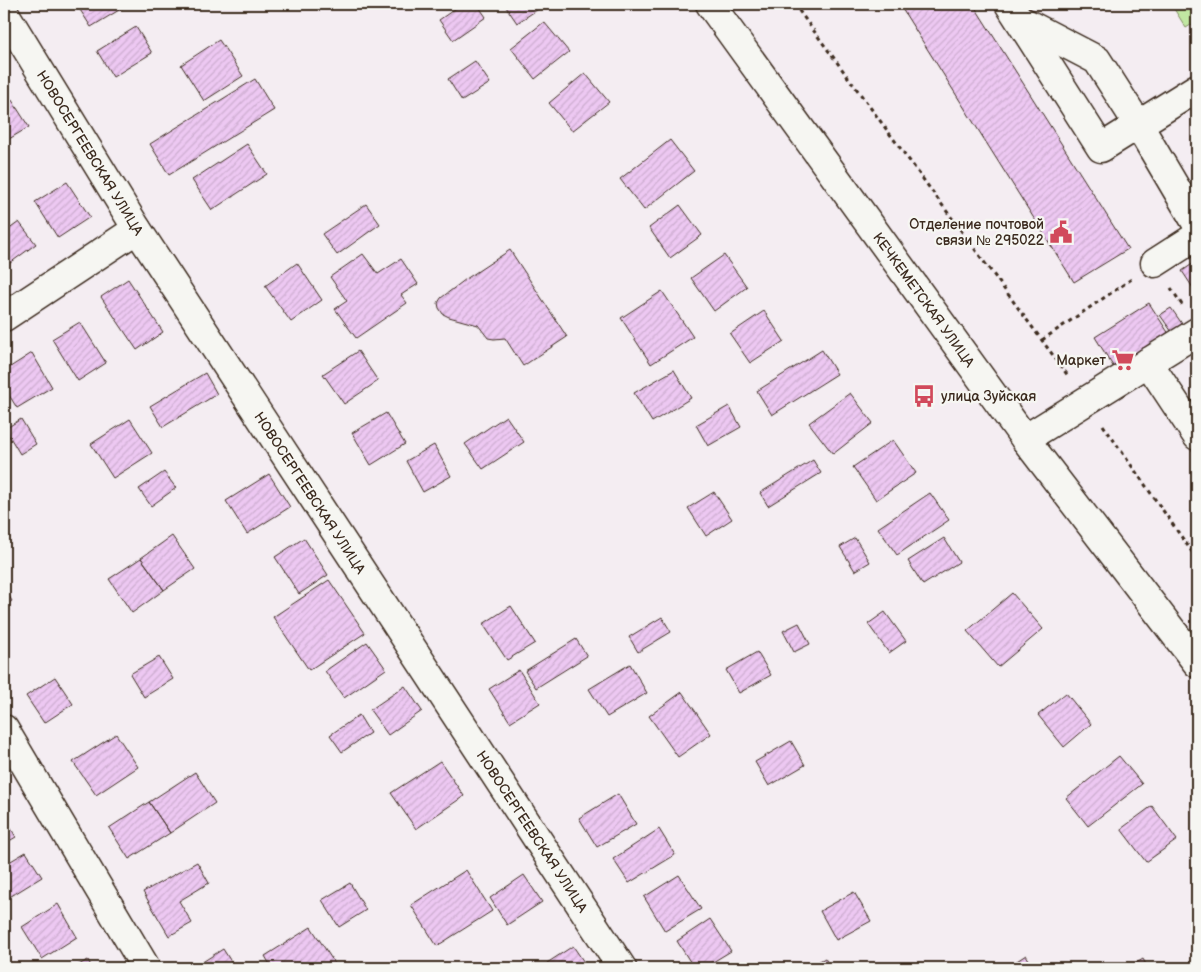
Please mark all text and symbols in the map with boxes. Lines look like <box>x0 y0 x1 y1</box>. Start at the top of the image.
street label: НОВОСЕРГЕЕВСКАЯ УЛИЦА <box>33 67 147 239</box>
place label: Отделение почтовой связи № 295022 <box>909 216 1045 249</box>
public building icon: Отделение почтовой связи № 295022 <box>1048 219 1074 245</box>
street label: КЕЧКЕМЕТСКАЯ УЛИЦА <box>870 229 979 371</box>
supermarket icon: Маркет <box>1110 347 1136 373</box>
place label: Маркет <box>1056 352 1106 369</box>
bus stop icon: улица Зуйская <box>911 383 937 409</box>
place label: улица Зуйская <box>941 388 1037 405</box>
street label: НОВОСЕРГЕЕВСКАЯ УЛИЦА <box>251 409 370 577</box>
street label: НОВОСЕРГЕЕВСКАЯ УЛИЦА <box>473 747 592 916</box>

